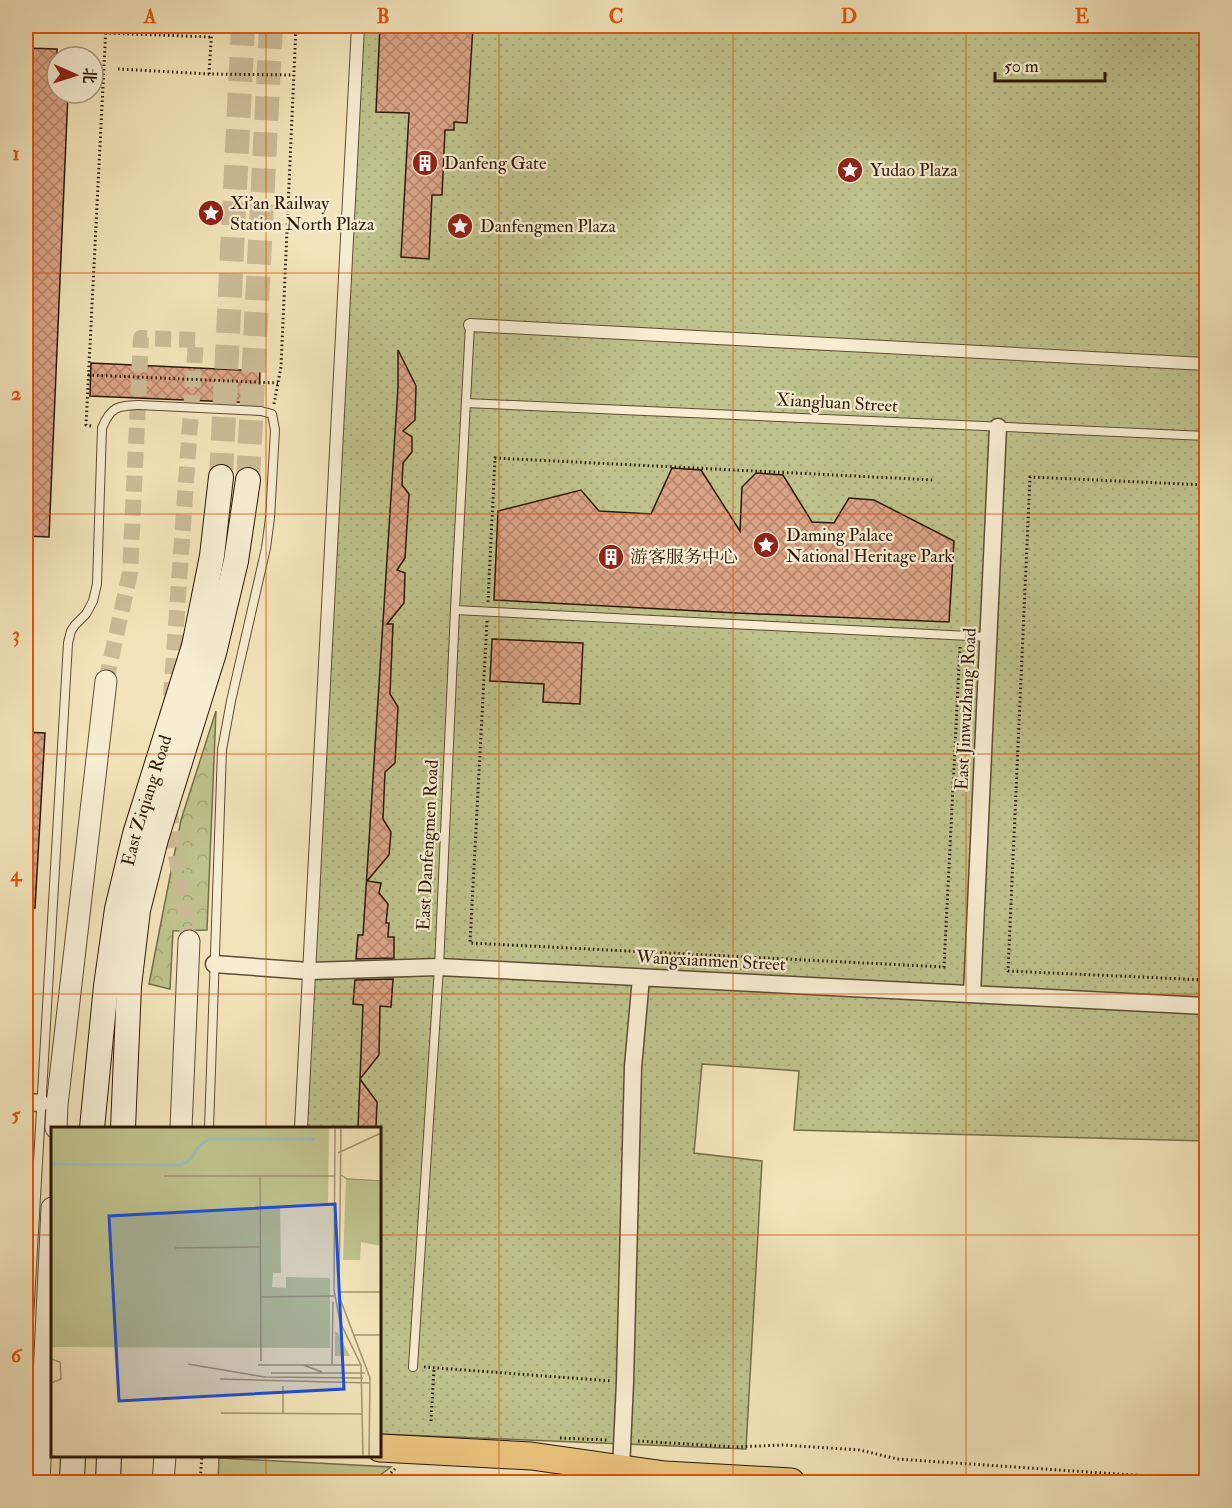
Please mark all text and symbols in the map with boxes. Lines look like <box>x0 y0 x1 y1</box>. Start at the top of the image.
text: A <box>143 4 157 29</box>
text: B <box>376 4 390 29</box>
text: C <box>609 4 623 29</box>
text: D <box>841 4 857 29</box>
text: E <box>1075 4 1090 29</box>
north arrow <box>45 45 105 105</box>
scale bar <box>995 45 1104 83</box>
text: 50 m <box>1004 55 1039 78</box>
text: 北 <box>79 67 99 84</box>
text: 1 <box>12 141 20 166</box>
building icon: Danfeng Gate <box>410 148 440 178</box>
place label: Danfeng Gate <box>444 152 547 175</box>
place icon: Yudao Plaza <box>835 155 865 185</box>
place label: Yudao Plaza <box>870 159 958 182</box>
place label: Xi'an Railway Station North Plaza <box>230 192 375 236</box>
place icon: Xi'an Railway Station North Plaza <box>196 198 226 228</box>
place icon: Danfengmen Plaza <box>445 211 475 241</box>
place label: Danfengmen Plaza <box>480 215 616 238</box>
text: 2 <box>11 381 21 406</box>
street label: Xiangluan Street <box>775 388 899 418</box>
place label: Daming Palace National Heritage Park <box>786 524 953 568</box>
place icon: Daming Palace National Heritage Park <box>751 530 781 560</box>
building icon: 游客服务中心 <box>596 542 626 572</box>
place label: 游客服务中心 <box>630 546 738 569</box>
text: 3 <box>12 622 20 647</box>
street label: East Jinwuzhang Road <box>950 627 982 791</box>
street label: East Ziqiang Road <box>116 732 177 868</box>
street label: East Danfengmen Road <box>412 759 444 931</box>
text: 4 <box>10 862 23 887</box>
street label: Wangxianmen Street <box>635 946 786 976</box>
text: 5 <box>12 1102 22 1127</box>
inset map <box>51 1127 381 1457</box>
text: 6 <box>11 1343 23 1368</box>

